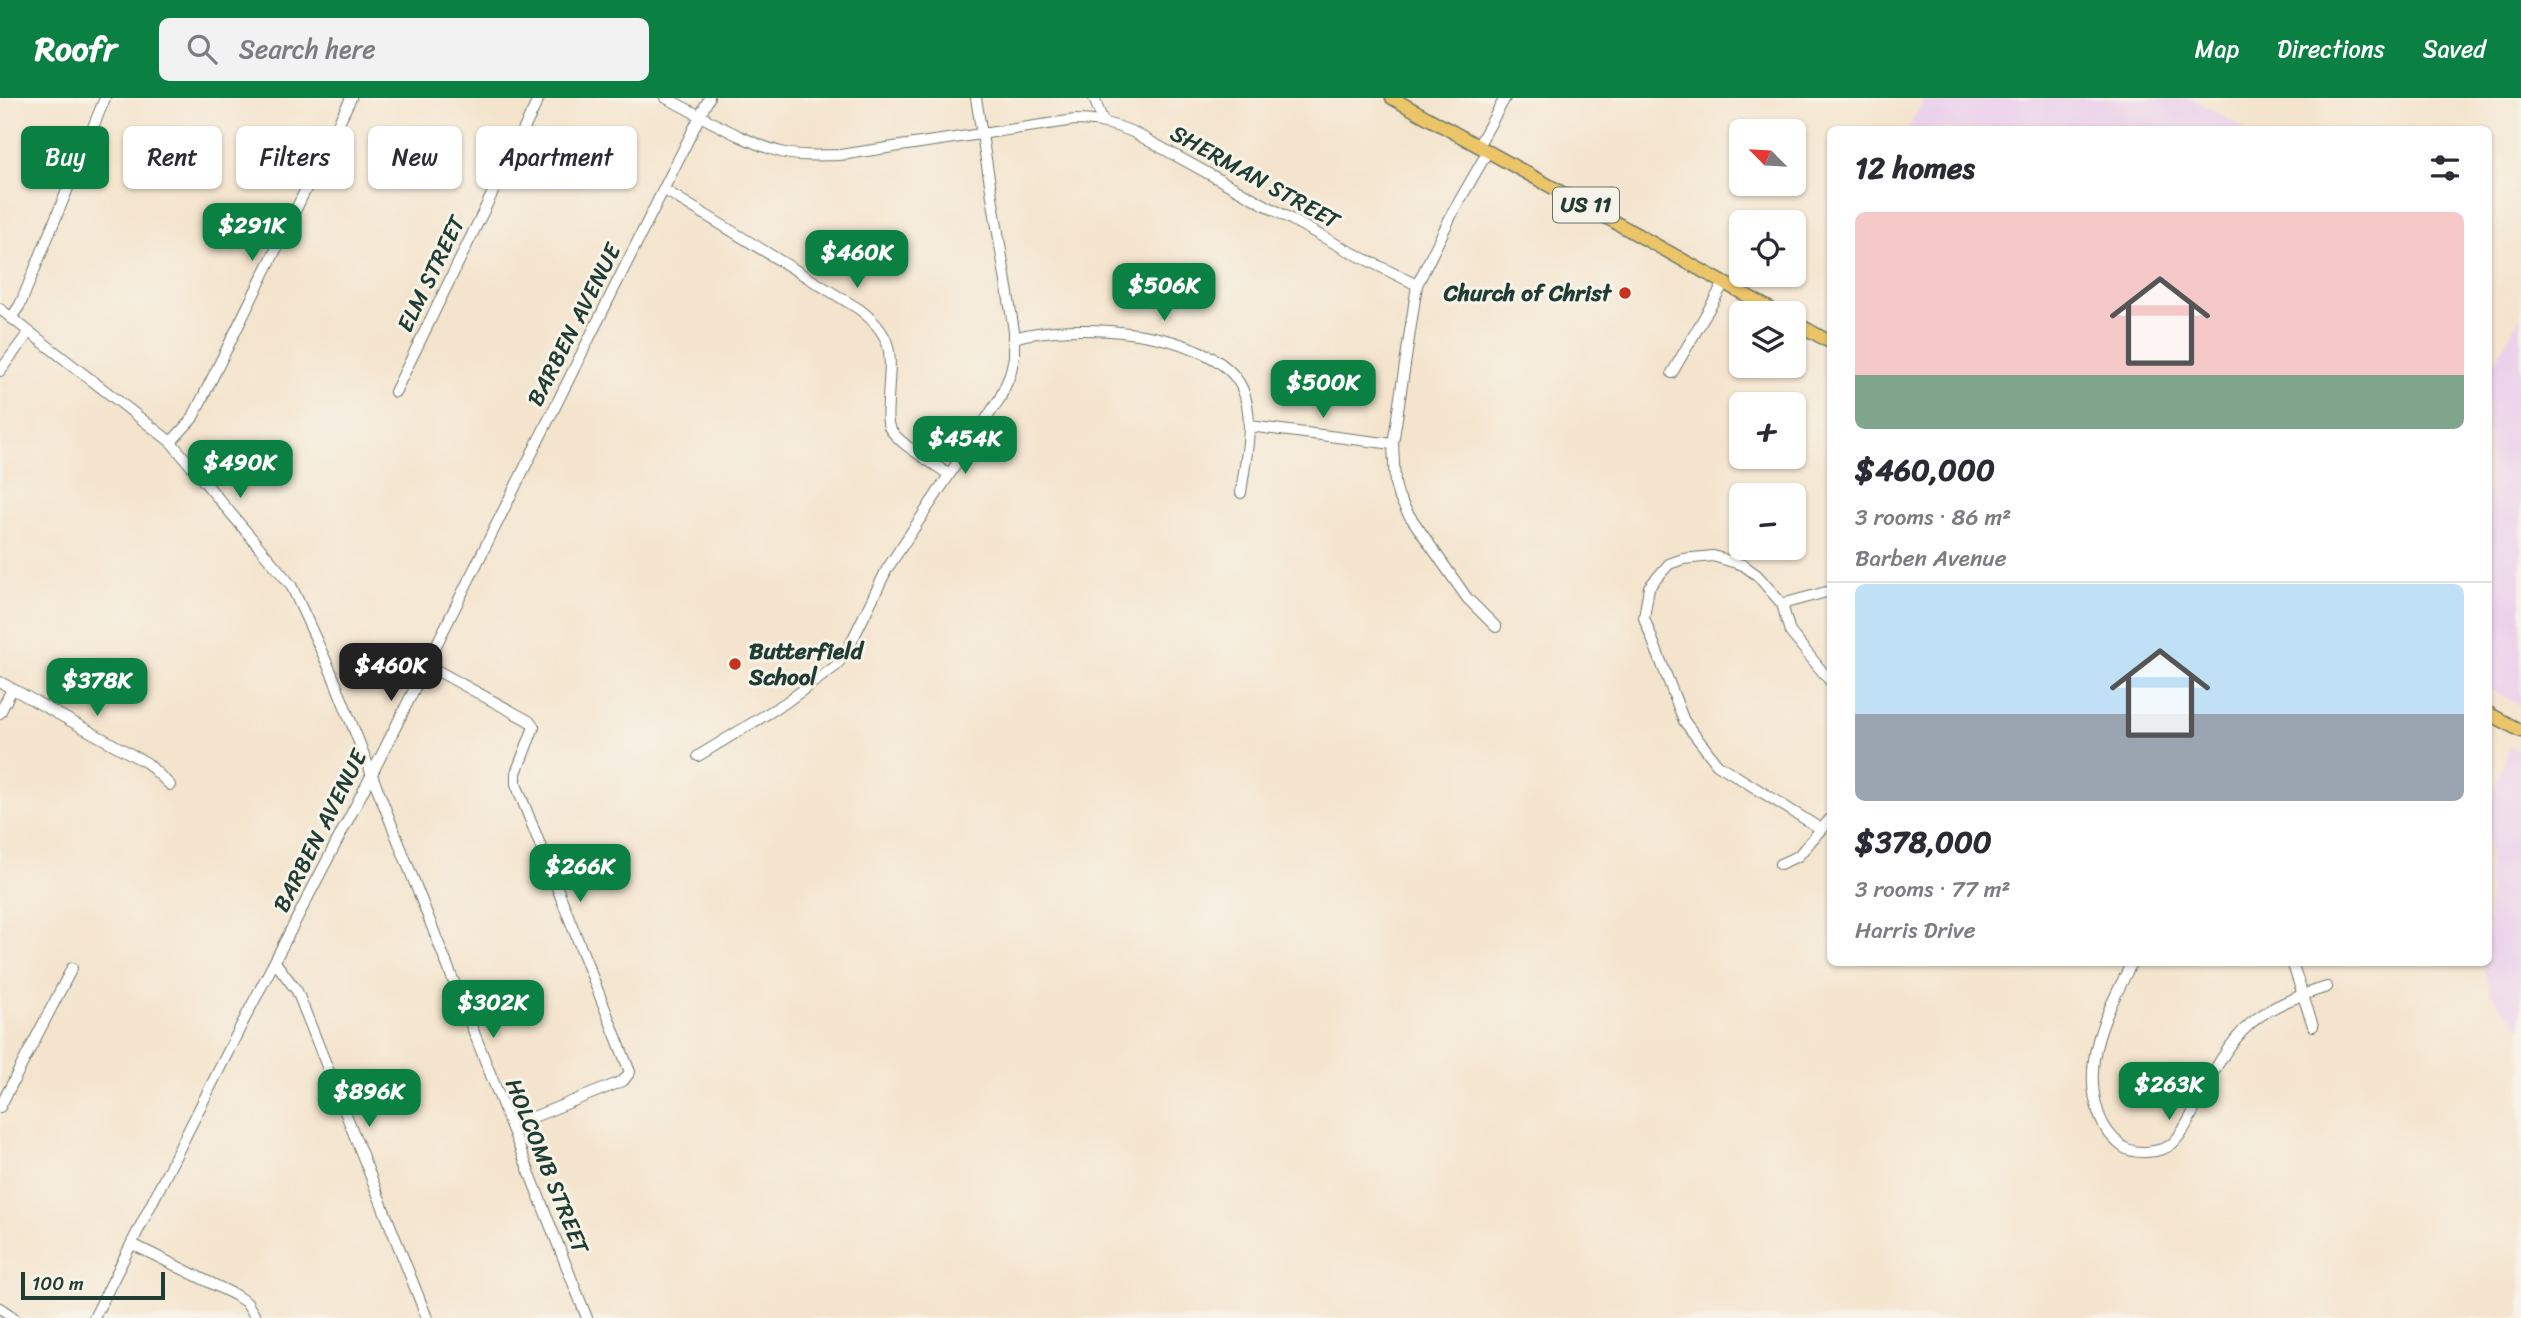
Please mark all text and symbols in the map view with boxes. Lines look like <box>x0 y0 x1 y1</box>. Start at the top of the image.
search box <box>159 18 649 81</box>
text: Roofr <box>35 20 117 78</box>
text: Search here <box>239 26 376 72</box>
text: Map <box>2195 28 2239 70</box>
text: Directions <box>2277 28 2385 70</box>
text: Saved <box>2423 28 2486 70</box>
icon: search <box>183 30 221 68</box>
street label: SHERMAN STREET <box>1162 113 1349 242</box>
north arrow <box>1729 119 1806 196</box>
map controls <box>1729 119 1806 560</box>
chip: Buy <box>21 126 109 189</box>
chip: Rent <box>123 126 222 189</box>
chip: Filters <box>236 126 354 189</box>
chip: New <box>368 126 462 189</box>
chip: Apartment <box>476 126 637 189</box>
text: 12 homes <box>1855 141 1975 195</box>
icon: filters <box>2426 149 2464 187</box>
road number: US 11 <box>1553 188 1619 222</box>
pin: $291K <box>203 204 301 263</box>
text: $291K <box>219 205 285 246</box>
street label: ELM STREET <box>385 207 478 339</box>
button: locate <box>1729 210 1806 287</box>
pin: $460K <box>808 230 906 290</box>
text: $460K <box>821 232 893 273</box>
street label: BARBEN AVENUE <box>515 235 633 414</box>
icon: home <box>2097 258 2223 384</box>
pin: $506K <box>1115 264 1213 323</box>
text: $506K <box>1128 265 1200 306</box>
place label: Church of Christ <box>1443 273 1613 314</box>
marker: Church of Christ <box>1617 285 1633 301</box>
button: layers <box>1729 301 1806 378</box>
pin: $500K <box>1274 360 1372 420</box>
text: $500K <box>1287 362 1359 403</box>
button: + <box>1729 392 1806 469</box>
pin: $454K <box>916 416 1014 476</box>
text: $454K <box>929 418 1001 459</box>
pin: $490K <box>191 440 289 500</box>
text: $490K <box>204 442 276 483</box>
text: $460,000 <box>1855 443 1995 497</box>
button: − <box>1729 483 1806 560</box>
text: 3 rooms · 86 m² <box>1855 497 2011 538</box>
text: Barben Avenue <box>1855 538 2006 579</box>
icon: home <box>2097 630 2223 756</box>
place label: Butterfield School <box>748 631 865 698</box>
pin: $460K <box>342 644 440 703</box>
text: $460K <box>355 645 427 686</box>
marker: Butterfield School <box>727 656 743 672</box>
pin: $378K <box>48 658 146 718</box>
text: $378K <box>62 660 132 701</box>
street label: BARBEN AVENUE <box>261 741 379 920</box>
text: $378,000 <box>1855 815 1992 869</box>
pin: $266K <box>531 844 629 904</box>
text: $266K <box>546 846 614 887</box>
text: 3 rooms · 77 m² <box>1855 869 2011 910</box>
text: Harris Drive <box>1855 910 1976 951</box>
pin: $302K <box>444 981 542 1040</box>
text: $302K <box>458 982 528 1023</box>
pin: $263K <box>2120 1062 2218 1122</box>
text: $263K <box>2135 1064 2203 1105</box>
pin: $896K <box>320 1070 418 1129</box>
text: $896K <box>334 1071 404 1112</box>
street label: HOLCOMB STREET <box>493 1072 601 1261</box>
text: 100 m <box>32 1267 84 1300</box>
scale bar <box>21 1269 164 1301</box>

